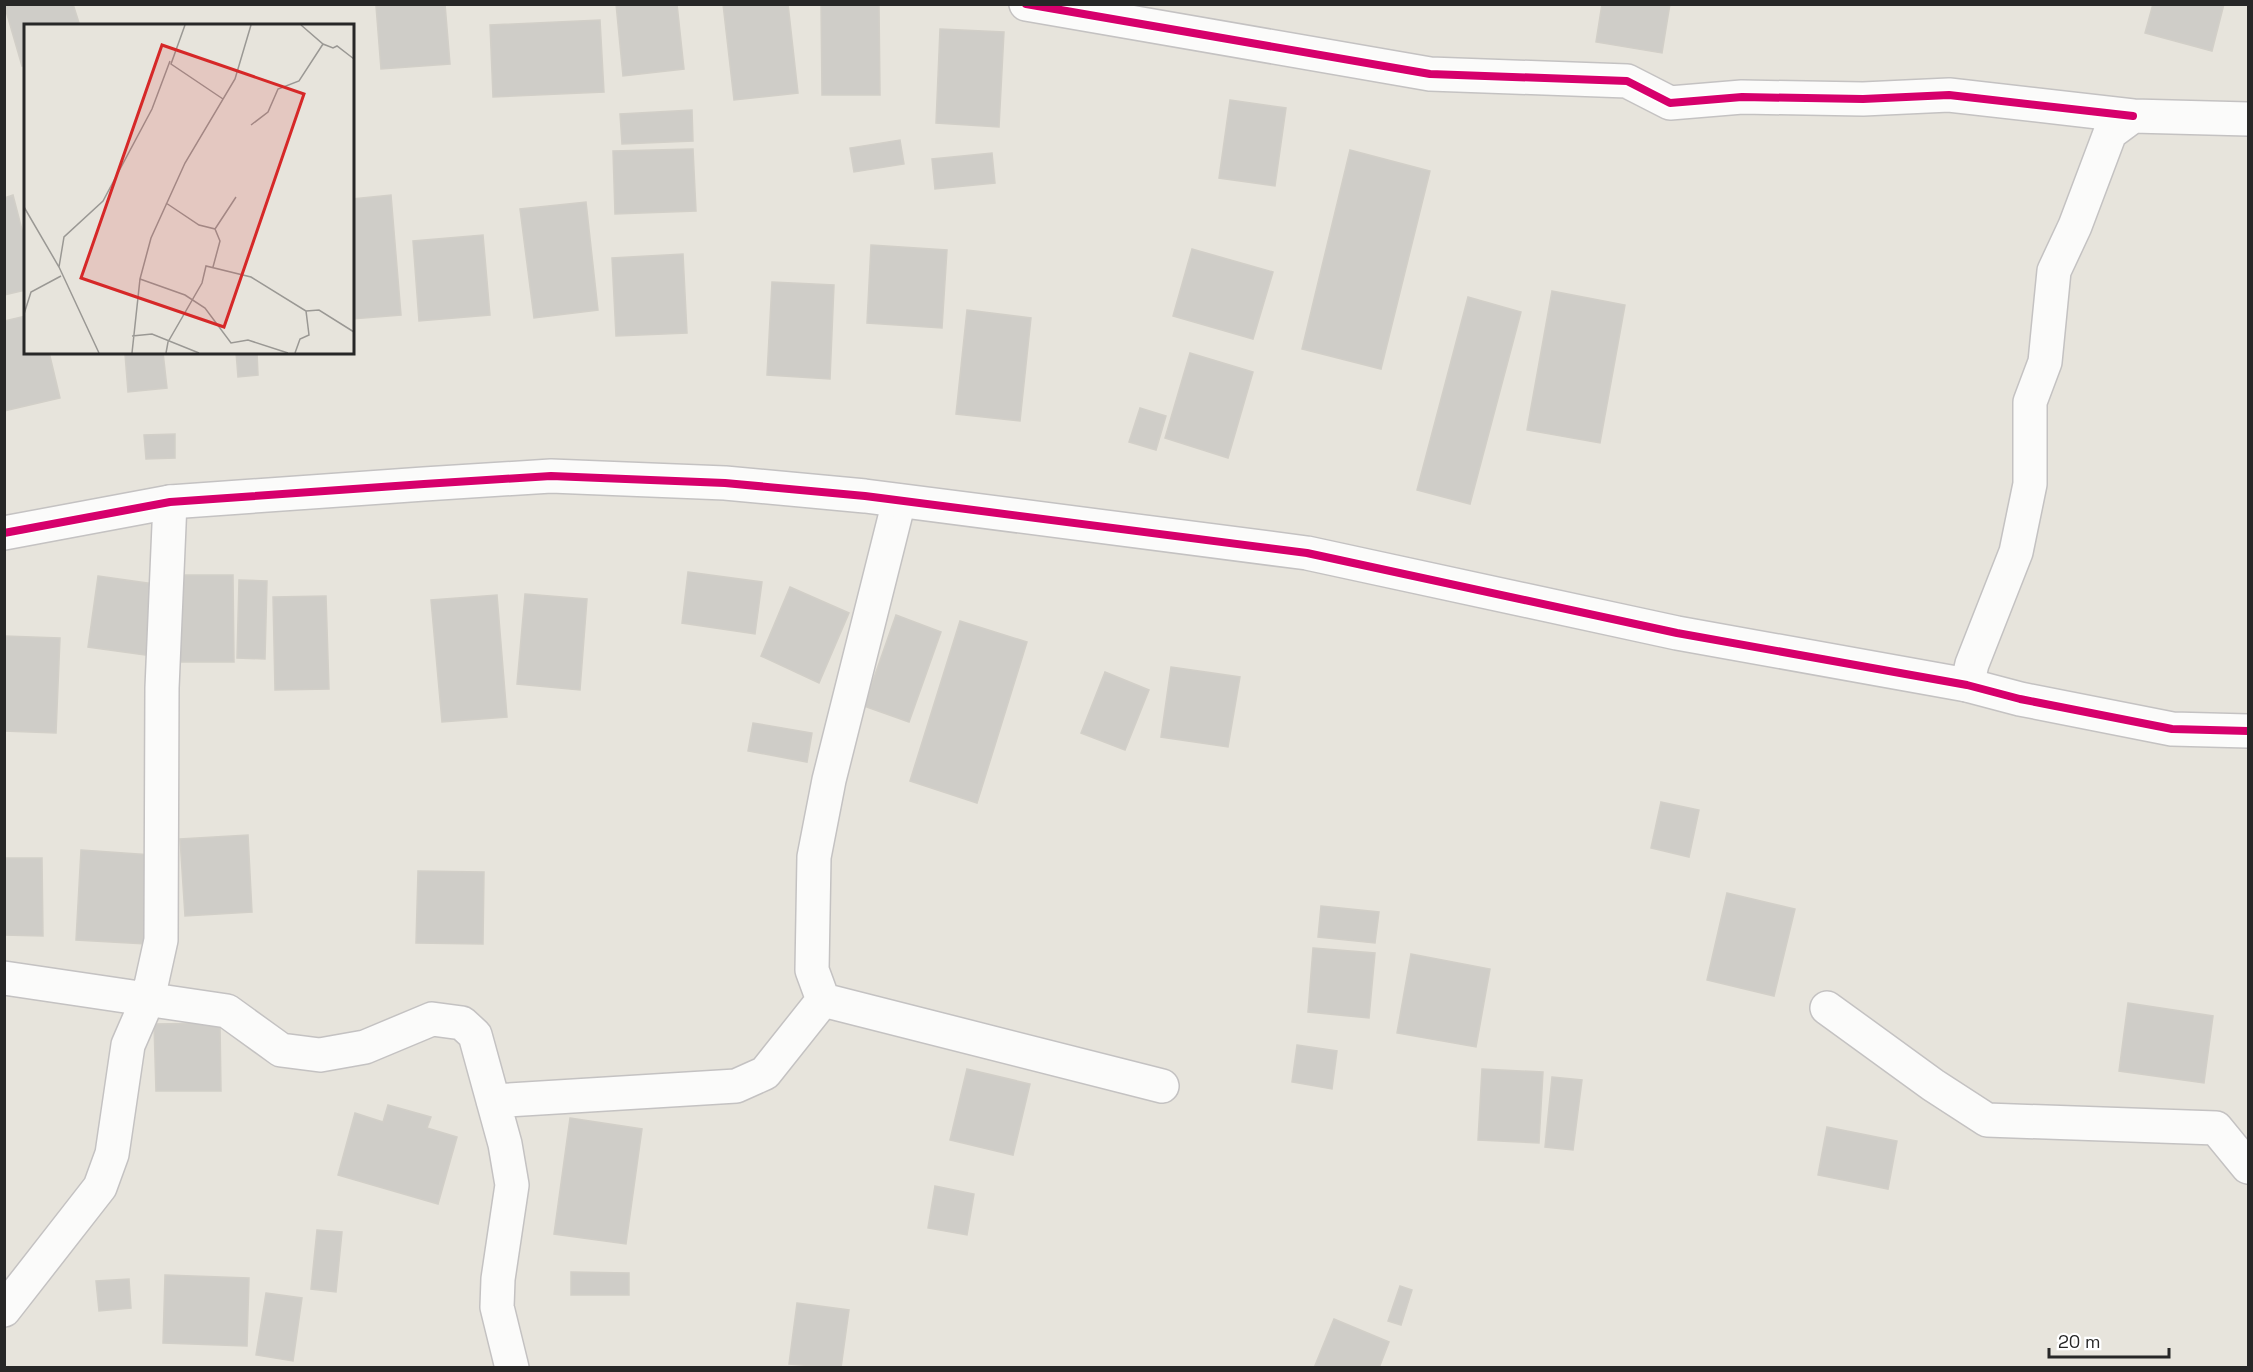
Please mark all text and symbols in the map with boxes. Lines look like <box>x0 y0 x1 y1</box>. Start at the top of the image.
inset map <box>24 24 354 354</box>
scale bar <box>2049 1321 2169 1359</box>
text: 20 m <box>2058 1330 2101 1353</box>

